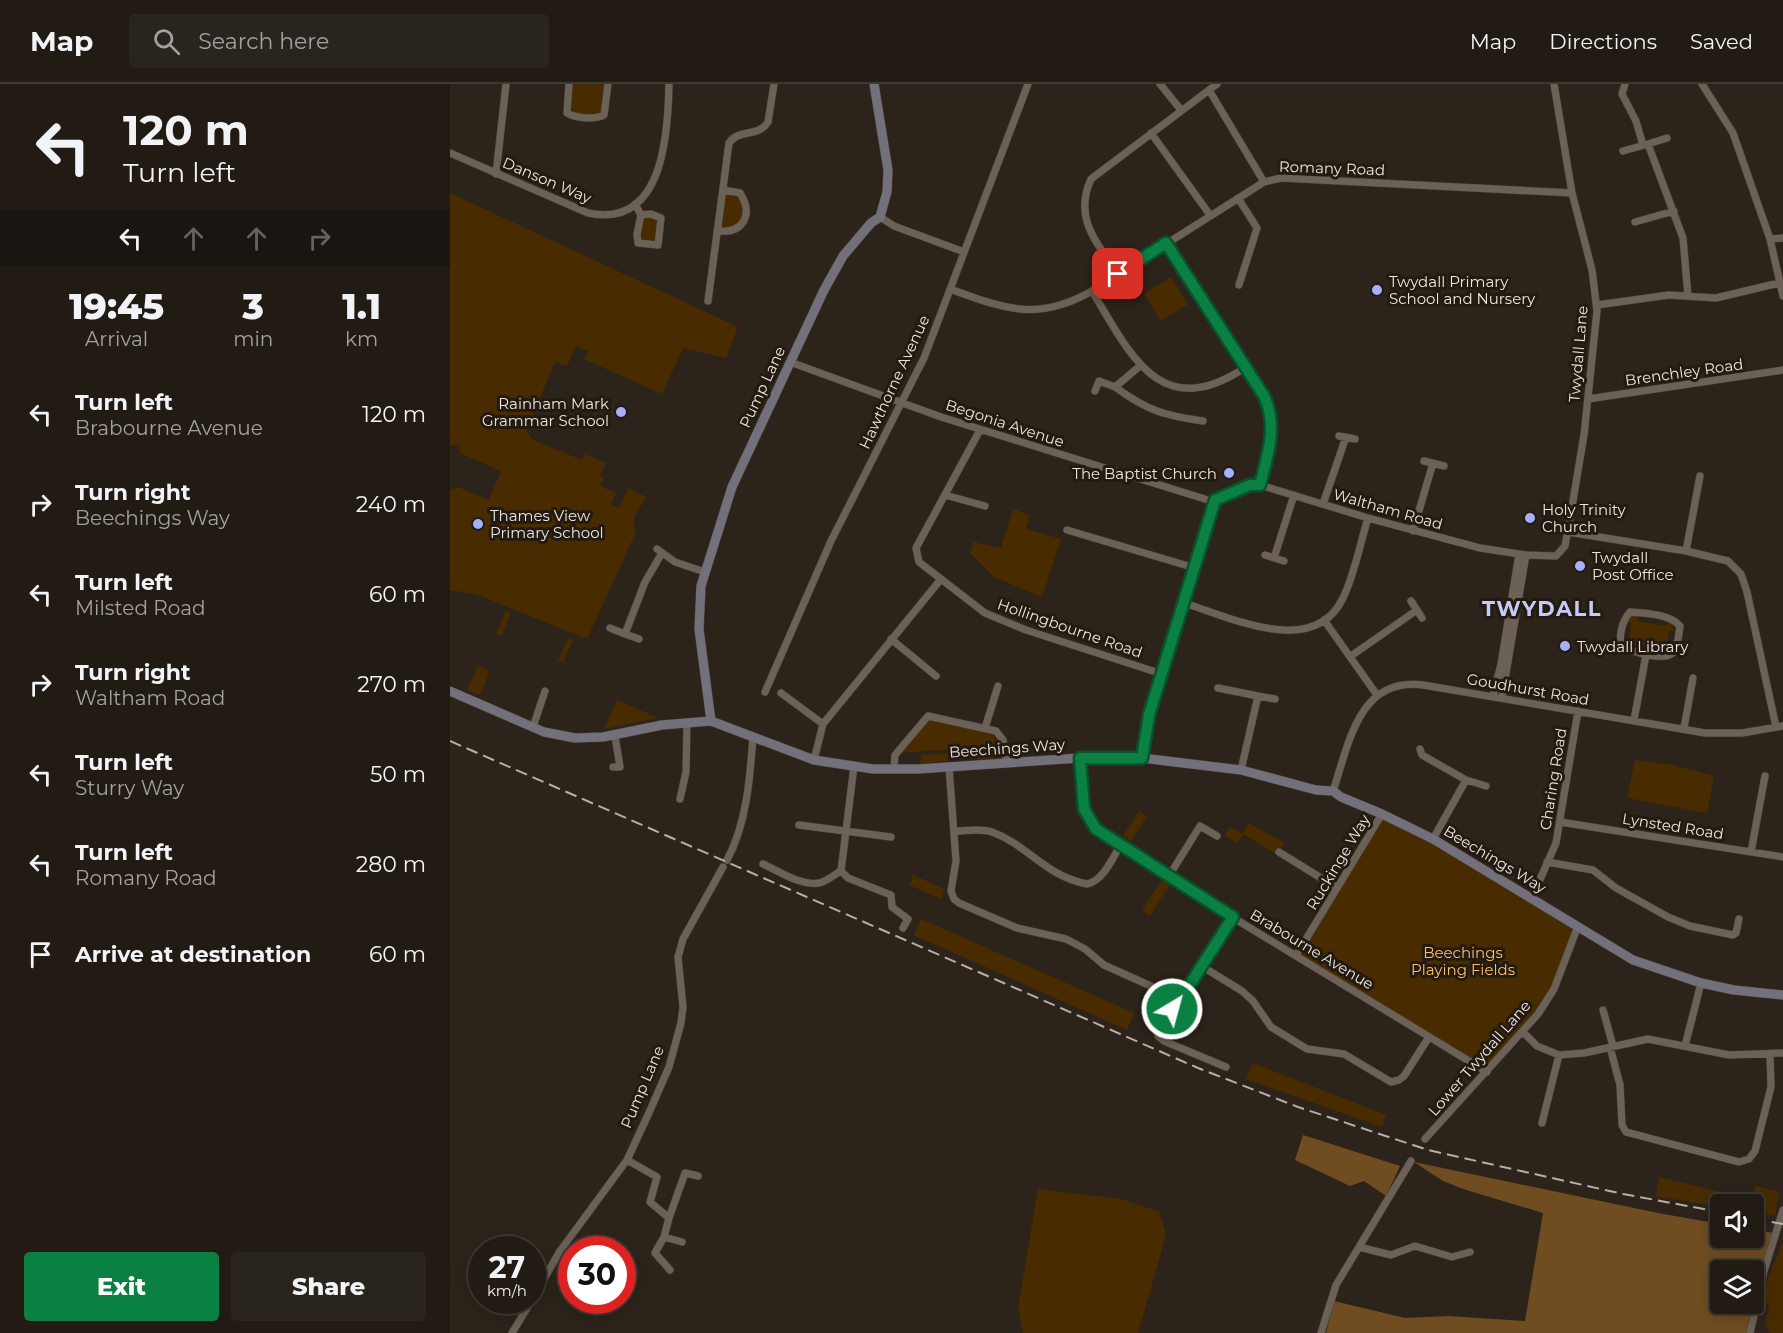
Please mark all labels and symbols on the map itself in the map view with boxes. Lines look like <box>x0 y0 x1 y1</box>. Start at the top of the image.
street label: Danson Way <box>500 153 595 208</box>
street label: Romany Road <box>1279 157 1385 179</box>
pin <box>1092 248 1143 299</box>
place label: Twydall Primary School and Nursery <box>1389 272 1536 308</box>
marker: Twydall Primary School and Nursery <box>1370 283 1384 297</box>
street label: Twydall Lane <box>1564 305 1592 403</box>
street label: Hawthorne Avenue <box>855 312 933 452</box>
street label: Pump Lane <box>735 343 789 431</box>
street label: Brenchley Road <box>1624 354 1744 390</box>
place label: Rainham Mark Grammar School <box>482 394 609 430</box>
street label: Begonia Avenue <box>943 395 1067 451</box>
marker: Rainham Mark Grammar School <box>614 405 628 419</box>
place label: The Baptist Church <box>1072 464 1217 483</box>
marker: The Baptist Church <box>1222 466 1236 480</box>
street label: Waltham Road <box>1331 484 1445 534</box>
place label: Holy Trinity Church <box>1542 500 1627 536</box>
place label: Thames View Primary School <box>490 506 604 542</box>
marker: Holy Trinity Church <box>1523 511 1537 525</box>
marker: Thames View Primary School <box>471 517 485 531</box>
place label: Twydall Post Office <box>1592 548 1674 584</box>
marker: Twydall Post Office <box>1573 559 1587 573</box>
street label: Hollingbourne Road <box>995 594 1145 662</box>
district label: TWYDALL <box>1482 596 1602 621</box>
place label: Twydall Library <box>1577 637 1689 656</box>
marker: Twydall Library <box>1558 639 1572 653</box>
street label: Goudhurst Road <box>1465 669 1591 709</box>
street label: Charing Road <box>1536 727 1570 831</box>
street label: Beechings Way <box>948 734 1066 762</box>
street label: Lynsted Road <box>1621 809 1725 843</box>
street label: Ruckinge Way <box>1302 810 1374 913</box>
street label: Beechings Way <box>1440 821 1550 897</box>
street label: Brabourne Avenue <box>1247 905 1377 993</box>
park label: Beechings Playing Fields <box>1411 943 1515 979</box>
position arrow <box>1140 977 1204 1041</box>
street label: Lower Twydall Lane <box>1424 996 1534 1120</box>
street label: Pump Lane <box>616 1043 668 1131</box>
speed limit sign: 30 <box>558 1236 636 1314</box>

